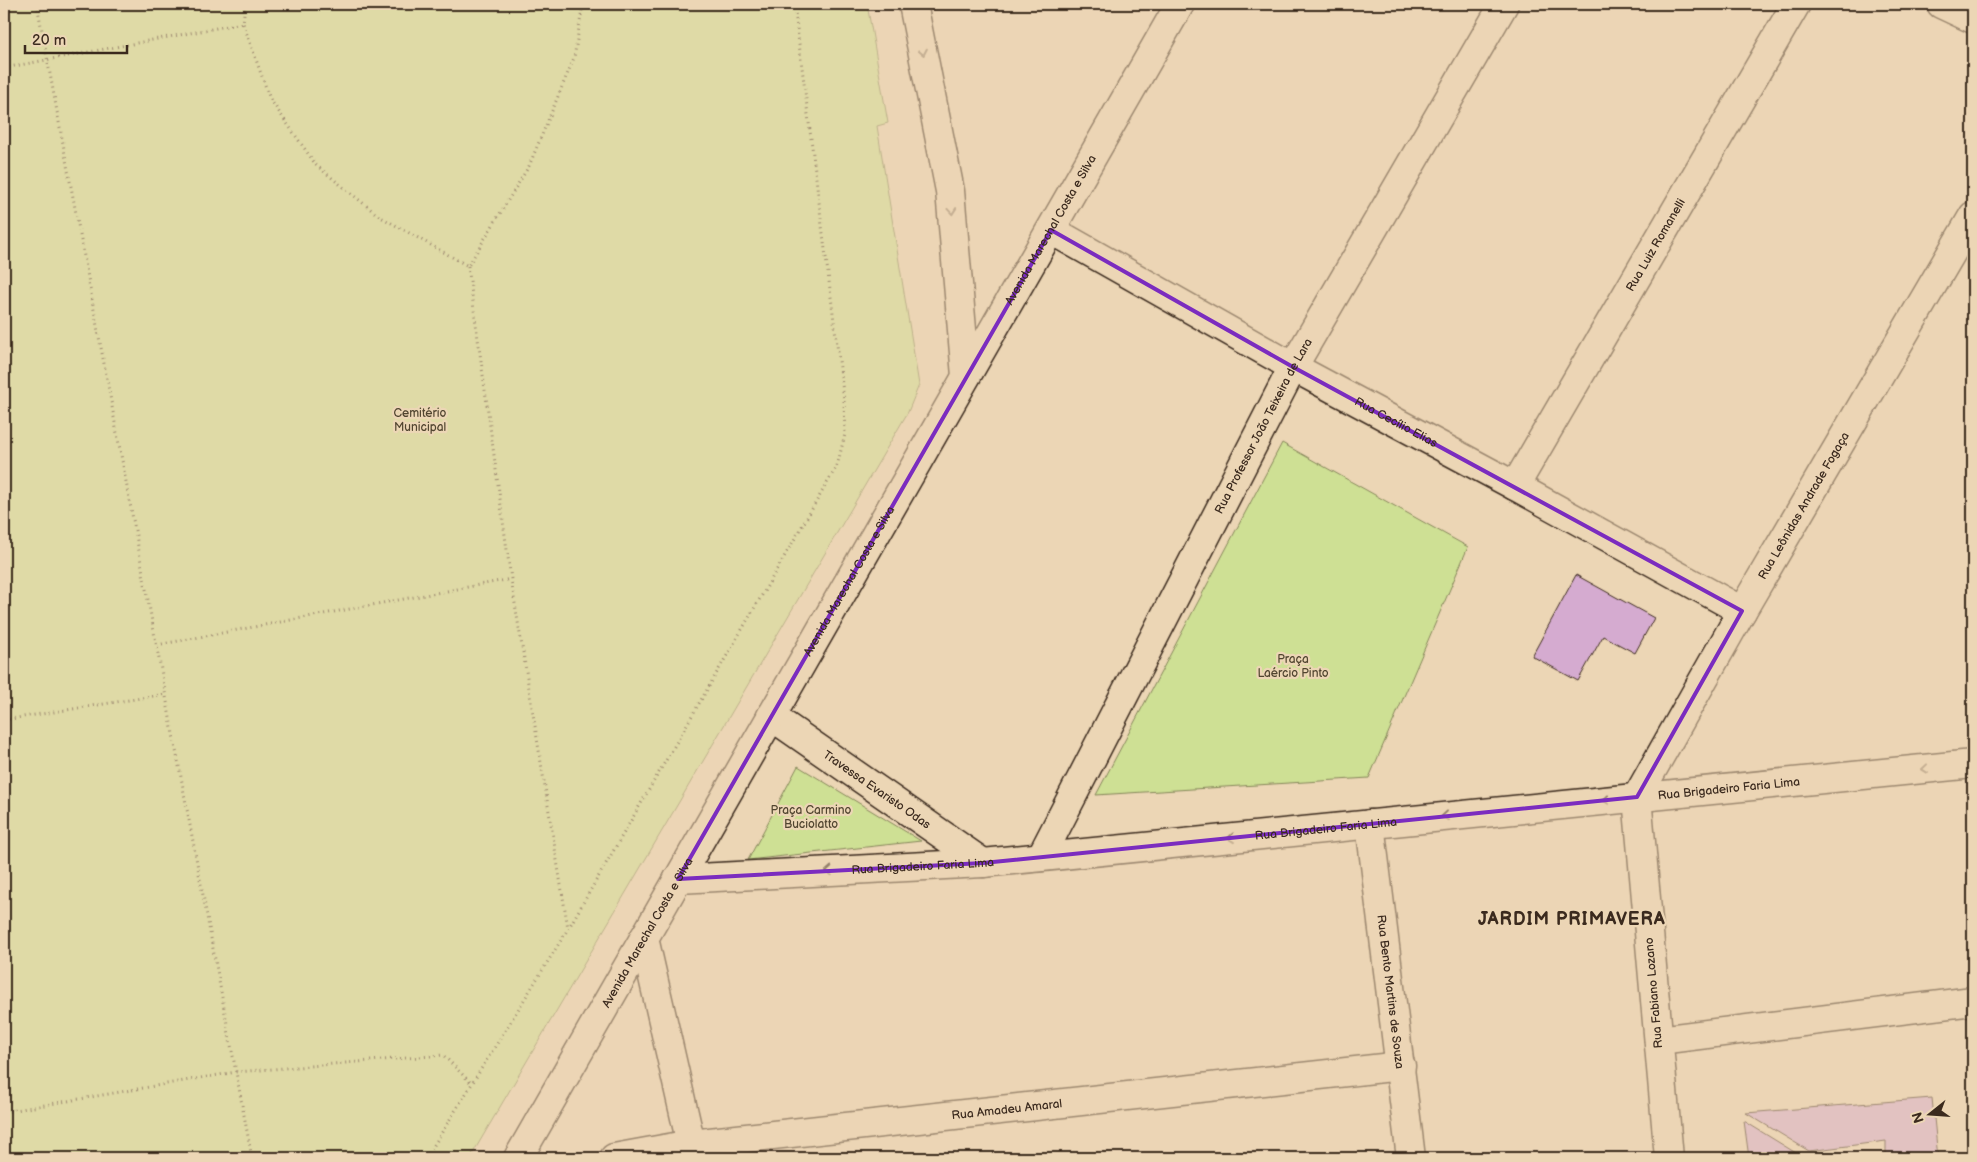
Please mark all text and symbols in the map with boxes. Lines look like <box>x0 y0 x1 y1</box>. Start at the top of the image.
scale bar <box>25 22 128 54</box>
text: 20 m <box>32 31 66 50</box>
one-way arrow <box>917 47 927 56</box>
street label: Avenida Marechal Costa e Silva <box>1001 152 1099 308</box>
street label: Rua Luiz Romanelli <box>1623 196 1689 294</box>
one-way arrow <box>946 208 957 216</box>
street label: Rua Professor João Teixeira de Lara <box>1211 335 1316 516</box>
street label: Rua Cecílio Elias <box>1352 394 1440 451</box>
park label: Cemitério Municipal <box>394 406 447 435</box>
street label: Rua Leônidas Andrade Fogaça <box>1755 429 1853 582</box>
street label: Avenida Marechal Costa e Silva <box>800 503 898 659</box>
park label: Praça Laércio Pinto <box>1257 652 1329 681</box>
street label: Travessa Evaristo Odas <box>820 747 934 832</box>
one-way arrow <box>1920 763 1928 774</box>
street label: Rua Brigadeiro Faria Lima <box>1657 774 1801 803</box>
one-way arrow <box>1602 795 1610 806</box>
park label: Praça Carmino Buciolatto <box>771 803 852 832</box>
one-way arrow <box>1440 811 1448 822</box>
street label: Rua Brigadeiro Faria Lima <box>1254 814 1398 843</box>
one-way arrow <box>1226 832 1234 843</box>
street label: Rua Brigadeiro Faria Lima <box>851 854 995 877</box>
street label: Avenida Marechal Costa e Silva <box>598 855 696 1010</box>
one-way arrow <box>825 865 833 876</box>
district label: JARDIM PRIMAVERA <box>1478 909 1666 930</box>
street label: Rua Bento Martins de Souza <box>1374 914 1408 1070</box>
street label: Rua Fabiano Lozano <box>1642 937 1666 1049</box>
north arrow <box>1904 1090 1954 1140</box>
street label: Rua Amadeu Amaral <box>951 1096 1063 1123</box>
text: N <box>1908 1110 1928 1125</box>

